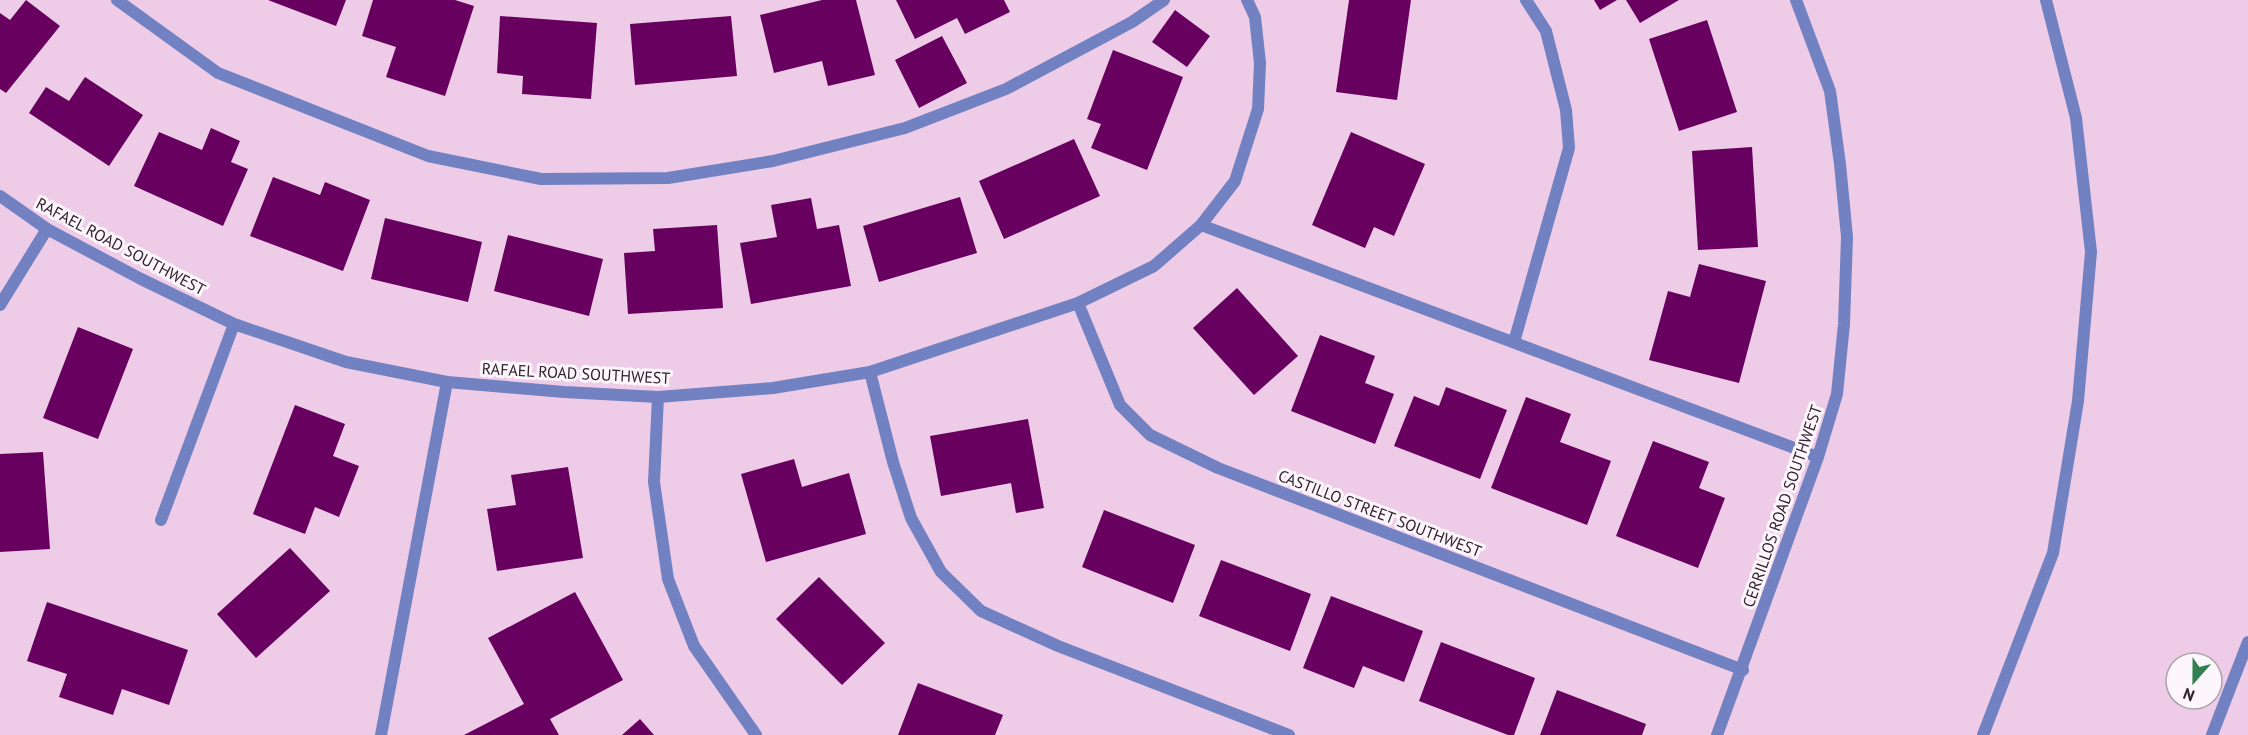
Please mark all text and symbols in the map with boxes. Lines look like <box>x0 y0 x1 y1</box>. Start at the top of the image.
street label: RAFAEL ROAD SOUTHWEST <box>33 193 209 299</box>
street label: RAFAEL ROAD SOUTHWEST <box>481 358 671 388</box>
street label: CERRILLOS ROAD SOUTHWEST <box>1738 402 1826 610</box>
street label: CASTILLO STREET SOUTHWEST <box>1276 465 1485 561</box>
north arrow <box>2164 651 2224 711</box>
text: N <box>2180 684 2197 706</box>

